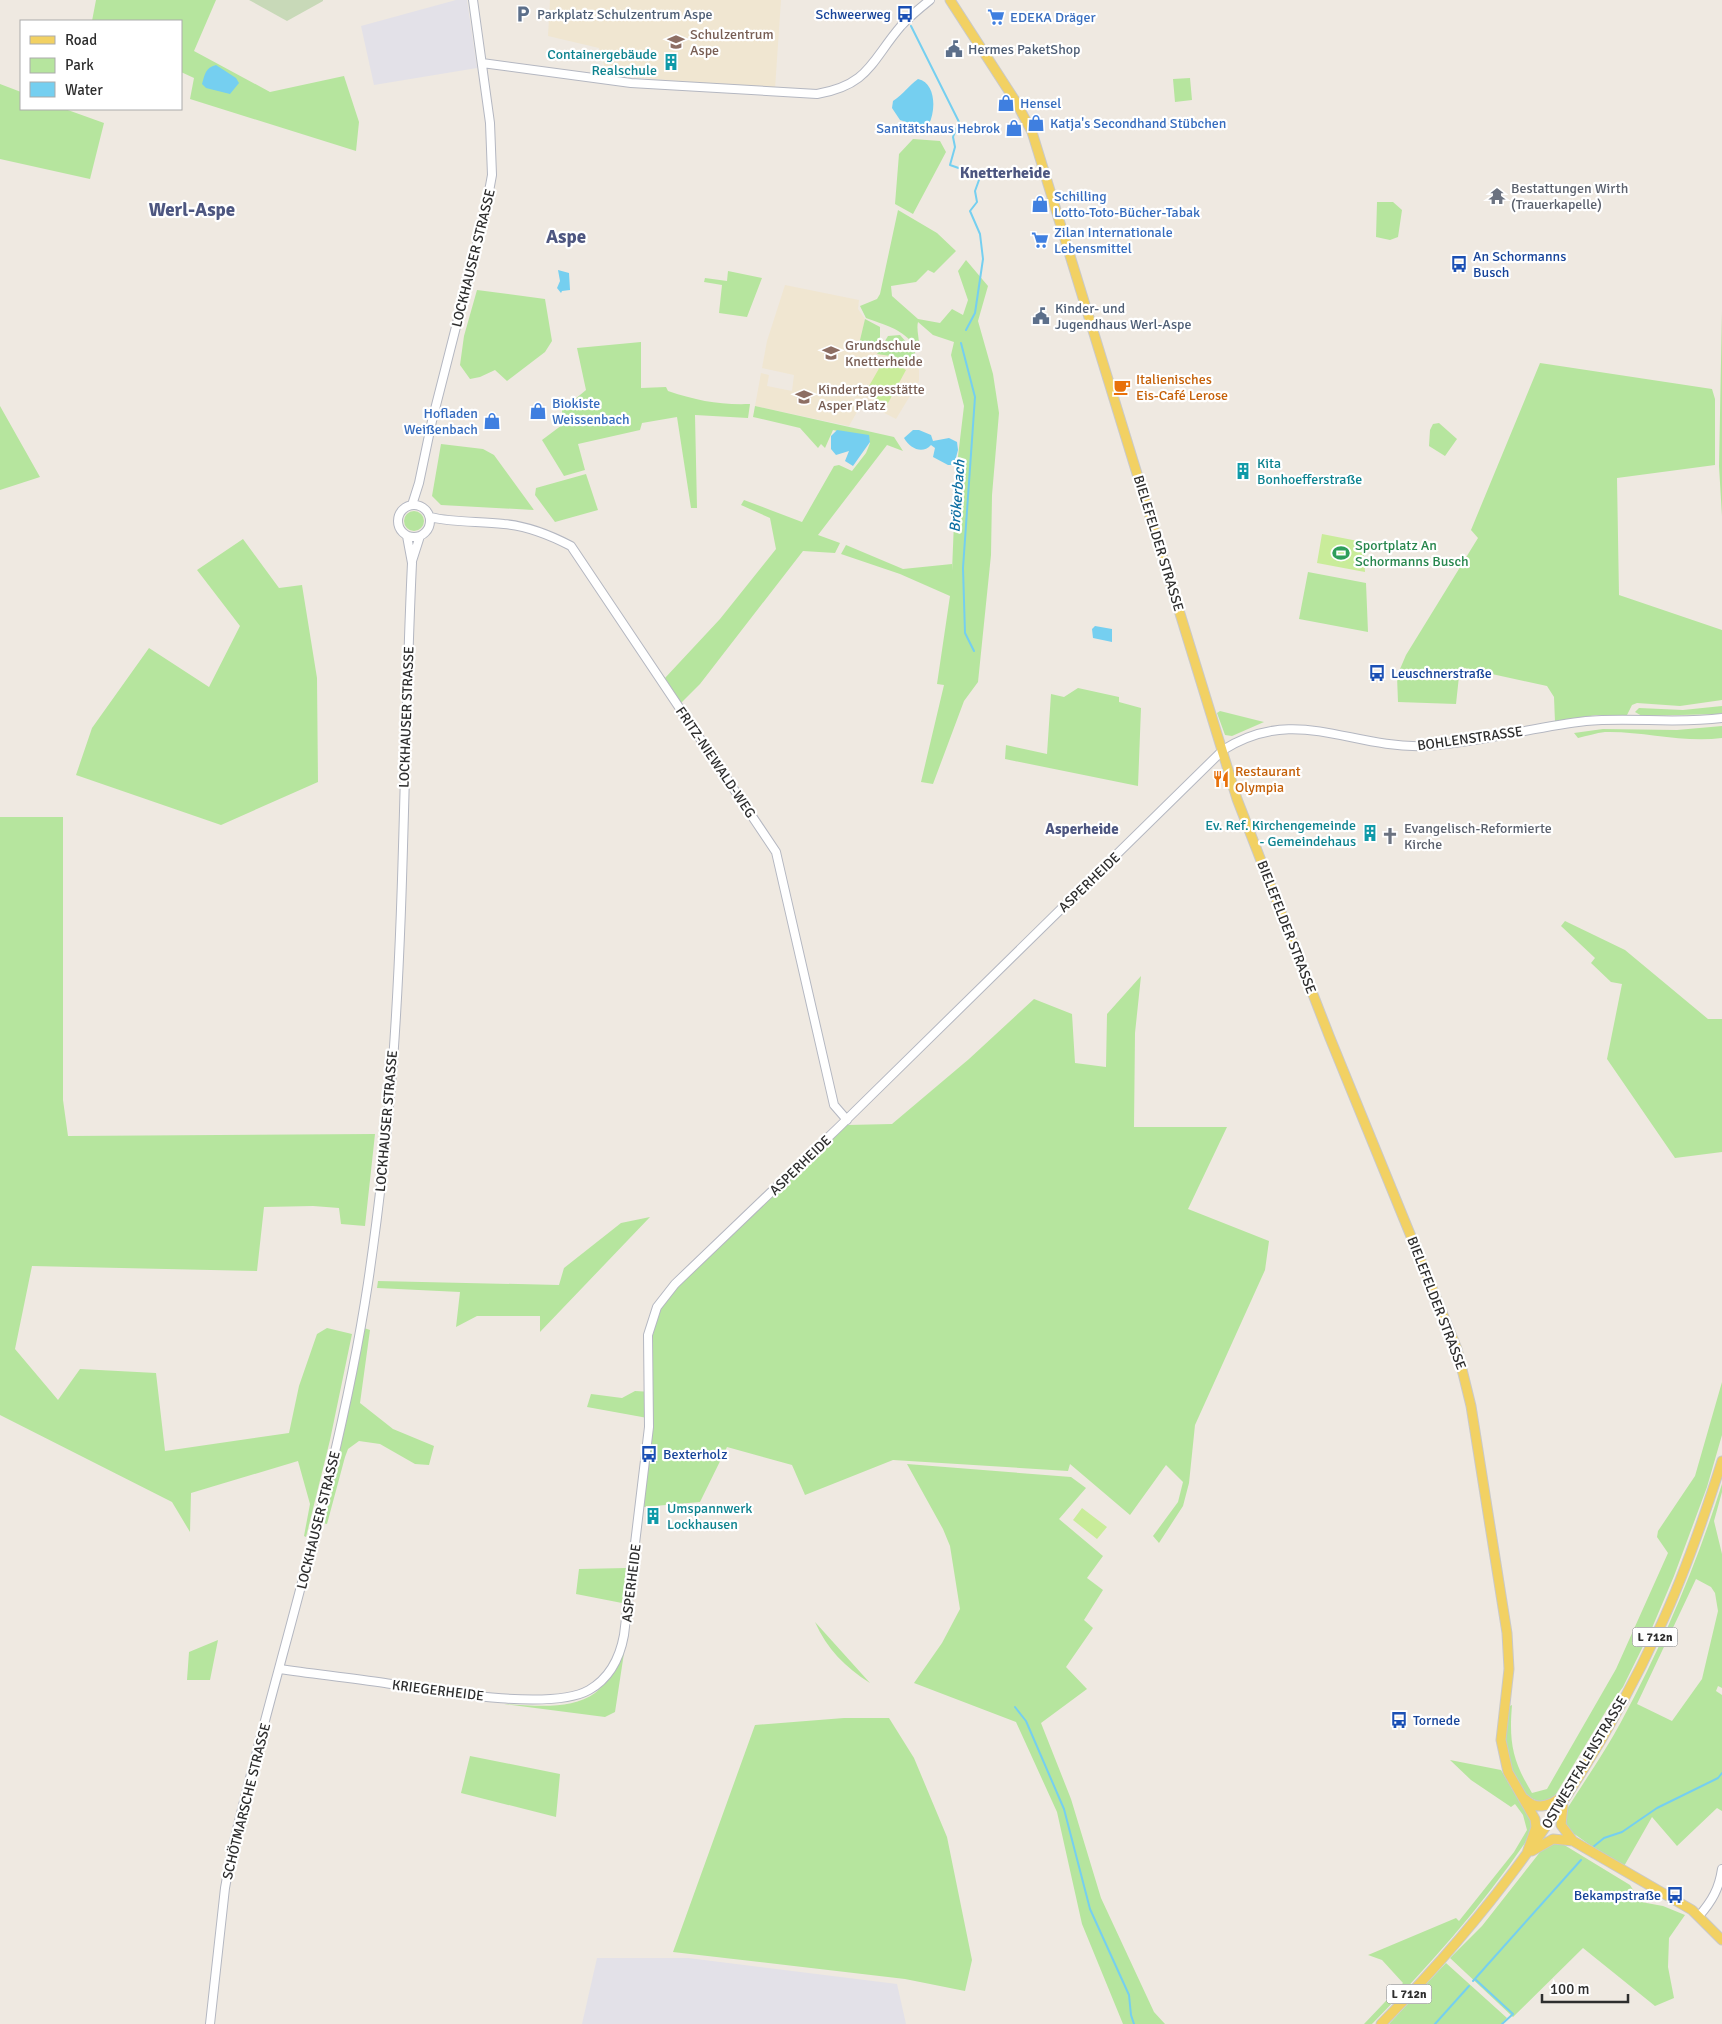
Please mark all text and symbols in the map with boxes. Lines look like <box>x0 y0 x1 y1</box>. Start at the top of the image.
parking icon: Parkplatz Schulzentrum Aspe <box>513 4 533 24</box>
bus stop icon: Schweerweg <box>895 4 915 24</box>
place label: Parkplatz Schulzentrum Aspe <box>537 6 713 23</box>
place label: Schweerweg <box>815 6 891 23</box>
supermarket icon: EDEKA Dräger <box>986 7 1006 27</box>
place label: EDEKA Dräger <box>1010 9 1096 26</box>
legend <box>20 20 182 110</box>
place label: Schulzentrum Aspe <box>690 26 774 59</box>
text: Road <box>65 31 97 49</box>
school or university icon: Schulzentrum Aspe <box>666 32 686 52</box>
public building icon: Hermes PaketShop <box>944 39 964 59</box>
place label: Hermes PaketShop <box>968 41 1080 58</box>
place label: Containergebäude Realschule <box>547 46 657 79</box>
building icon: Containergebäude Realschule <box>661 52 681 72</box>
text: Park <box>65 56 94 74</box>
text: Water <box>65 81 103 99</box>
shop icon: Hensel <box>996 93 1016 113</box>
place label: Hensel <box>1020 95 1061 112</box>
shop icon: Katja's Secondhand Stübchen <box>1026 113 1046 133</box>
place label: Katja's Secondhand Stübchen <box>1050 115 1226 132</box>
shop icon: Sanitätshaus Hebrok <box>1004 118 1024 138</box>
place label: Sanitätshaus Hebrok <box>876 120 1000 137</box>
district label: Knetterheide <box>960 163 1050 183</box>
place label: Bestattungen Wirth (Trauerkapelle) <box>1511 180 1628 213</box>
temple icon: Bestattungen Wirth (Trauerkapelle) <box>1487 186 1507 206</box>
street label: LOCKHAUSER STRASSE <box>448 187 499 329</box>
place label: Schilling Lotto-Toto-Bücher-Tabak <box>1054 188 1200 221</box>
shop icon: Schilling Lotto-Toto-Bücher-Tabak <box>1030 194 1050 214</box>
district label: Werl-Aspe <box>149 198 235 222</box>
place label: Zilan Internationale Lebensmittel <box>1054 224 1173 257</box>
district label: Aspe <box>546 225 586 249</box>
supermarket icon: Zilan Internationale Lebensmittel <box>1030 230 1050 250</box>
place label: An Schormanns Busch <box>1473 248 1566 281</box>
bus stop icon: An Schormanns Busch <box>1449 254 1469 274</box>
place label: Kinder- und Jugendhaus Werl-Aspe <box>1055 300 1191 333</box>
public building icon: Kinder- und Jugendhaus Werl-Aspe <box>1031 306 1051 326</box>
place label: Grundschule Knetterheide <box>845 337 923 370</box>
school or university icon: Grundschule Knetterheide <box>821 343 841 363</box>
place label: Italienisches Eis-Café Lerose <box>1136 371 1228 404</box>
cafe icon: Italienisches Eis-Café Lerose <box>1112 377 1132 397</box>
place label: Kindertagesstätte Asper Platz <box>818 381 925 414</box>
school or university icon: Kindertagesstätte Asper Platz <box>794 387 814 407</box>
place label: Biokiste Weissenbach <box>552 395 630 428</box>
shop icon: Biokiste Weissenbach <box>528 401 548 421</box>
place label: Hofladen Weißenbach <box>404 405 478 438</box>
shop icon: Hofladen Weißenbach <box>482 411 502 431</box>
place label: Kita Bonhoefferstraße <box>1257 455 1362 488</box>
water label: Brökerbach <box>945 458 969 533</box>
building icon: Kita Bonhoefferstraße <box>1233 461 1253 481</box>
street label: BIELEFELDER STRASSE <box>1130 473 1187 613</box>
place label: Sportplatz An Schormanns Busch <box>1355 537 1469 570</box>
sports icon: Sportplatz An Schormanns Busch <box>1331 543 1351 563</box>
street label: LOCKHAUSER STRASSE <box>396 646 417 788</box>
bus stop icon: Leuschnerstraße <box>1367 663 1387 683</box>
place label: Leuschnerstraße <box>1391 665 1492 682</box>
street label: FRITZ-NIEWALD-WEG <box>672 703 759 821</box>
street label: BOHLENSTRASSE <box>1416 723 1524 754</box>
place label: Restaurant Olympia <box>1235 763 1301 796</box>
restaurant icon: Restaurant Olympia <box>1211 769 1231 789</box>
place label: Ev. Ref. Kirchengemeinde - Gemeindehaus <box>1205 817 1356 850</box>
district label: Asperheide <box>1045 820 1119 838</box>
place label: Evangelisch-Reformierte Kirche <box>1404 820 1552 853</box>
building icon: Ev. Ref. Kirchengemeinde - Gemeindehaus <box>1360 823 1380 843</box>
church icon: Evangelisch-Reformierte Kirche <box>1380 826 1400 846</box>
street label: ASPERHEIDE <box>1055 849 1124 916</box>
street label: BIELEFELDER STRASSE <box>1253 858 1320 996</box>
street label: LOCKHAUSER STRASSE <box>372 1050 401 1193</box>
street label: ASPERHEIDE <box>766 1132 835 1199</box>
street label: BIELEFELDER STRASSE <box>1403 1234 1470 1372</box>
bus stop icon: Bexterholz <box>639 1444 659 1464</box>
place label: Bexterholz <box>663 1446 727 1463</box>
street label: LOCKHAUSER STRASSE <box>293 1449 344 1591</box>
place label: Umspannwerk Lockhausen <box>667 1500 752 1533</box>
building icon: Umspannwerk Lockhausen <box>643 1506 663 1526</box>
street label: ASPERHEIDE <box>618 1543 645 1623</box>
road number: L 712n <box>1632 1628 1678 1646</box>
street label: KRIEGERHEIDE <box>391 1676 485 1705</box>
street label: OSTWESTFALENSTRASSE <box>1538 1693 1631 1832</box>
bus stop icon: Tornede <box>1389 1710 1409 1730</box>
place label: Tornede <box>1413 1712 1460 1729</box>
street label: SCHÖTMARSCHE STRASSE <box>219 1721 274 1881</box>
bus stop icon: Bekampstraße <box>1665 1885 1685 1905</box>
place label: Bekampstraße <box>1574 1887 1661 1904</box>
scale bar <box>1542 1972 1628 2004</box>
text: 100 m <box>1550 1980 1590 1998</box>
road number: L 712n <box>1386 1985 1432 2004</box>

